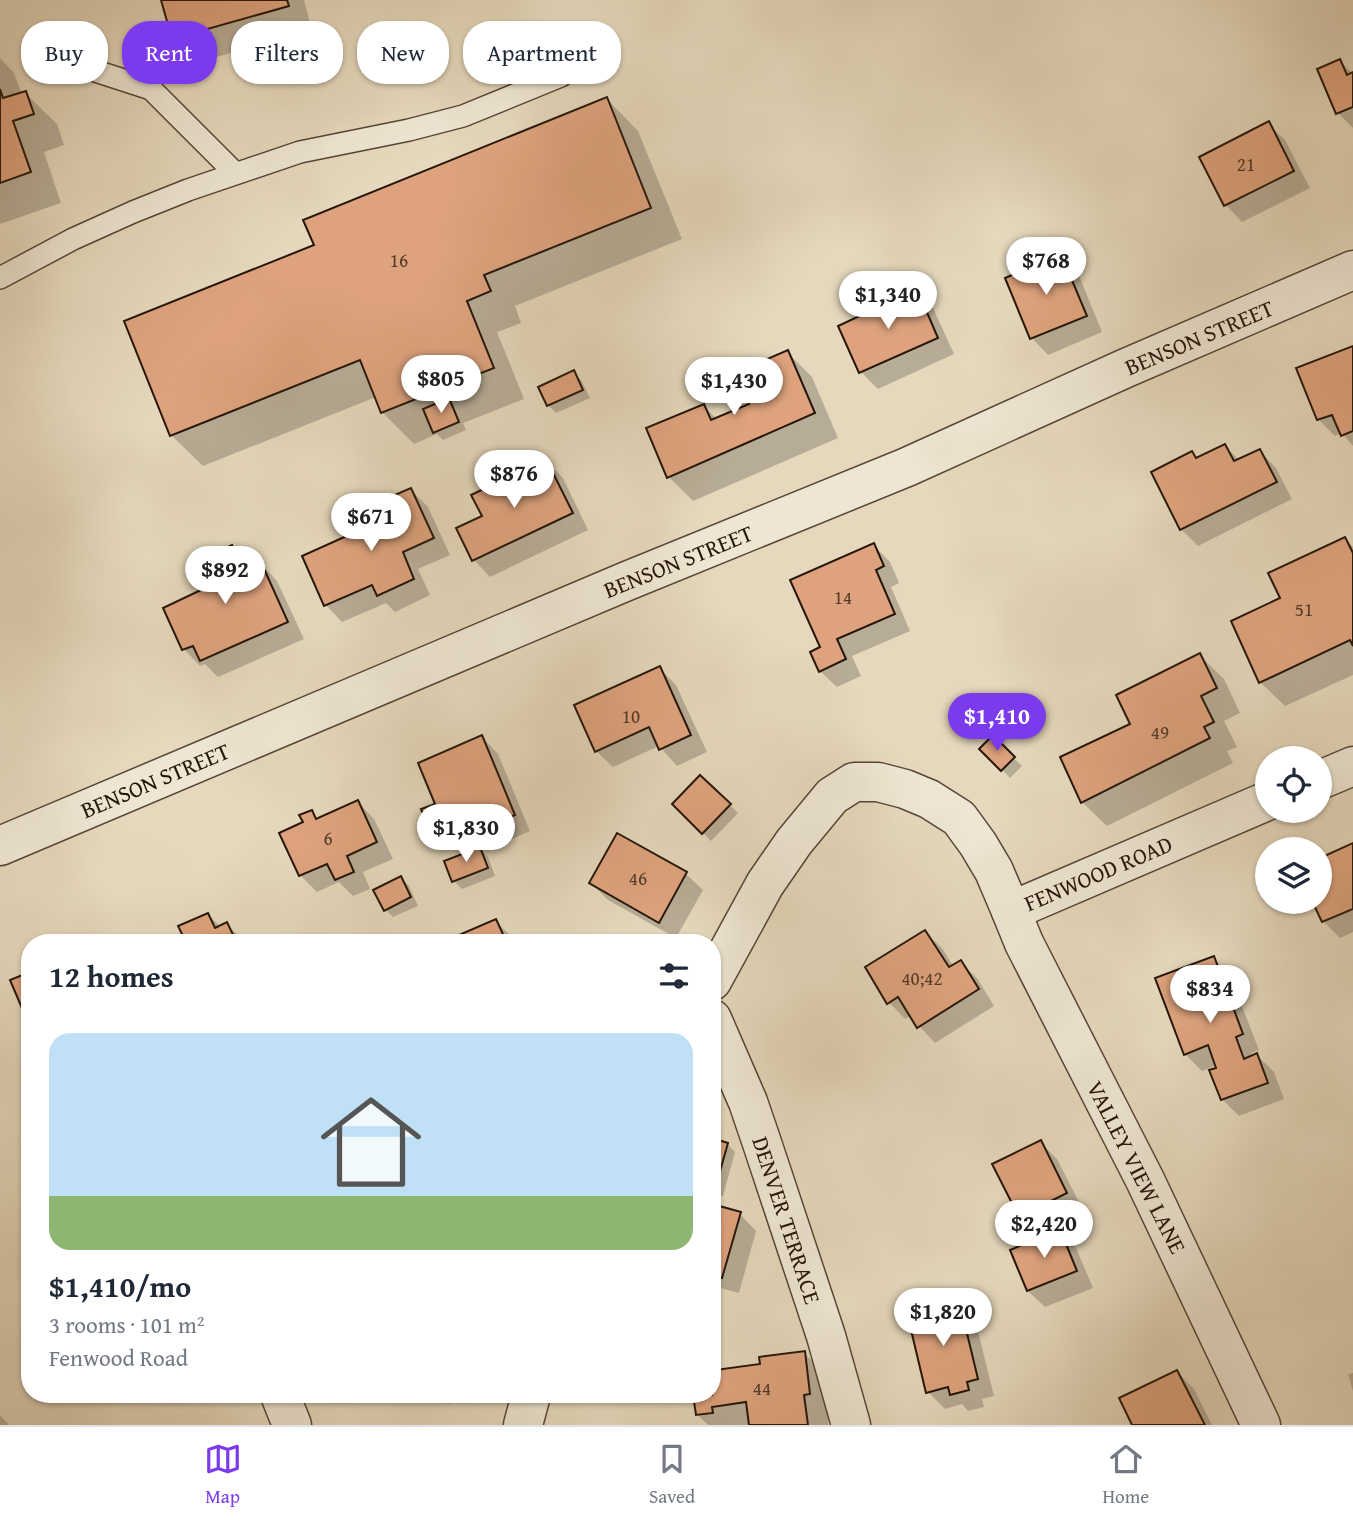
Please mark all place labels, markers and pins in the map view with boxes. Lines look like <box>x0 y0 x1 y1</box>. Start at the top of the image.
pin: $768 <box>1005 238 1087 297</box>
pin: $1,340 <box>831 272 945 331</box>
pin: $805 <box>400 356 482 415</box>
pin: $1,430 <box>677 358 791 417</box>
pin: $876 <box>473 450 555 510</box>
pin: $671 <box>330 494 412 553</box>
pin: $892 <box>184 546 266 606</box>
pin: $1,410 <box>940 694 1054 753</box>
pin: $1,830 <box>409 804 523 864</box>
pin: $834 <box>1169 965 1251 1025</box>
pin: $2,420 <box>987 1200 1101 1260</box>
pin: $1,820 <box>886 1288 1000 1348</box>

